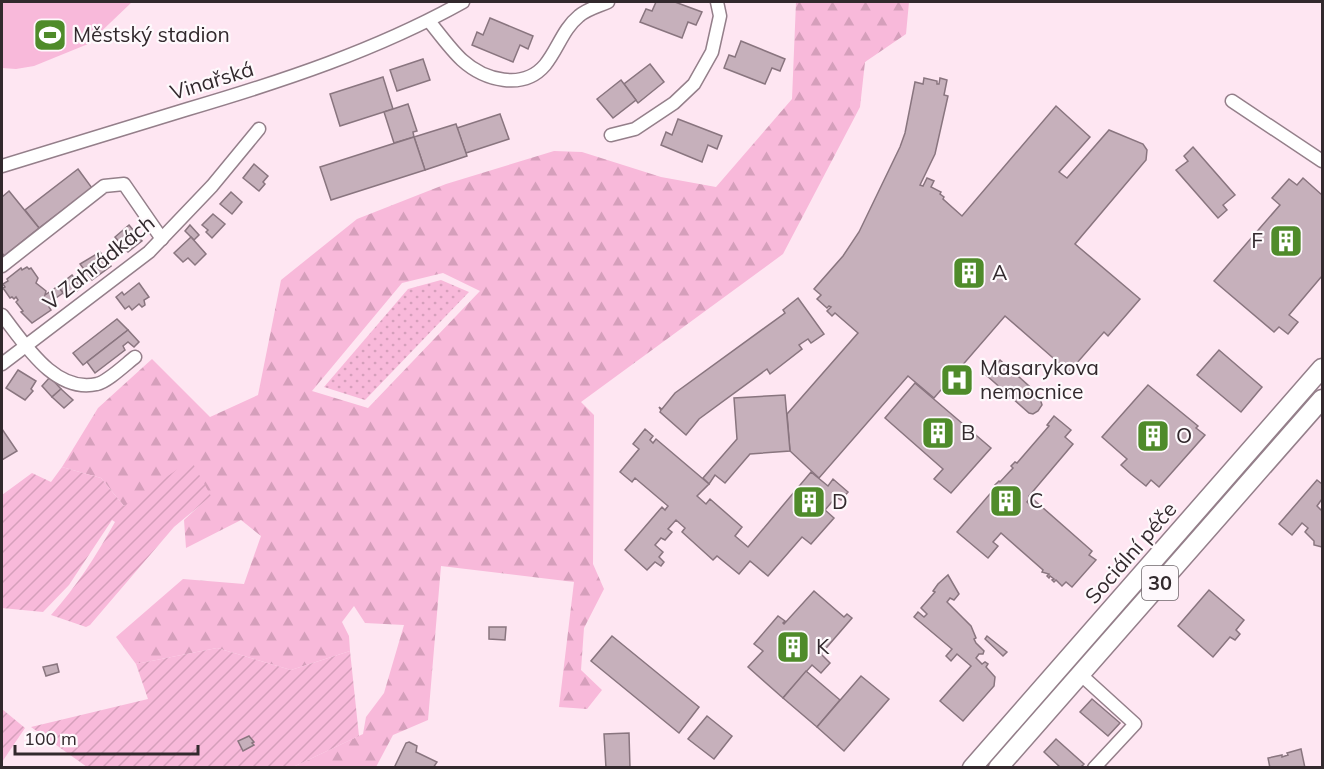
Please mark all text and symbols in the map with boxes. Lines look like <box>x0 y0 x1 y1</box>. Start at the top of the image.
sports icon: Městský stadion <box>32 17 68 53</box>
place label: Městský stadion <box>73 21 230 47</box>
street label: Vinařská <box>167 55 257 105</box>
street label: V Zahrádkách <box>37 209 160 315</box>
building icon: F <box>1268 223 1304 259</box>
place label: F <box>1251 227 1263 253</box>
building icon: A <box>951 255 987 291</box>
place label: A <box>992 259 1008 285</box>
place label: Masarykova nemocnice <box>980 354 1099 404</box>
hospital icon: Masarykova nemocnice <box>939 362 975 398</box>
building icon: B <box>920 415 956 451</box>
building icon: O <box>1135 418 1171 454</box>
place label: B <box>961 419 975 445</box>
place label: O <box>1176 422 1192 448</box>
building icon: C <box>988 483 1024 519</box>
building icon: D <box>791 484 827 520</box>
place label: C <box>1029 487 1043 513</box>
place label: D <box>832 488 848 514</box>
street label: Sociální péče <box>1079 496 1182 609</box>
road number: 30 <box>1142 566 1178 600</box>
building icon: K <box>775 629 811 665</box>
place label: K <box>816 633 830 659</box>
scale bar <box>15 718 198 756</box>
text: 100 m <box>24 727 77 750</box>

